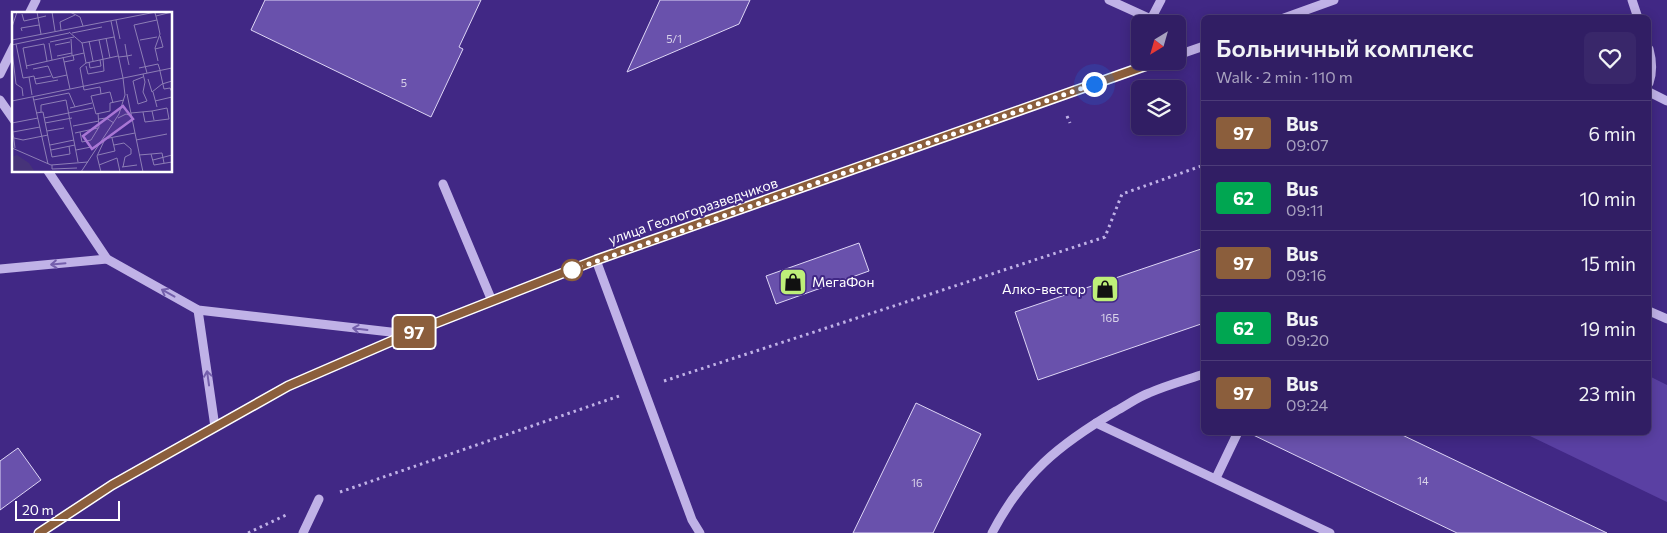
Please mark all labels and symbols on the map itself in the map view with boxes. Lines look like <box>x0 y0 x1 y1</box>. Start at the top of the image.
inset map <box>12 12 172 172</box>
north arrow <box>1131 15 1186 70</box>
house number: 5/1 <box>666 32 682 45</box>
your location <box>1082 72 1107 97</box>
house number: 5 <box>401 76 407 89</box>
street label: улица Геологоразведчиков <box>606 174 780 248</box>
one-way arrow <box>50 259 66 268</box>
unlabelled marker <box>561 259 583 281</box>
shop icon: МегаФон <box>778 267 808 297</box>
place label: МегаФон <box>812 273 874 290</box>
shop icon: Алко-вестор <box>1090 274 1120 304</box>
place label: Алко-вестор <box>1002 280 1086 297</box>
one-way arrow <box>160 288 175 298</box>
house number: 16Б <box>1101 311 1119 324</box>
line badge: 97 <box>392 316 436 348</box>
one-way arrow <box>352 324 368 334</box>
one-way arrow <box>203 371 213 387</box>
house number: 14 <box>1417 474 1429 487</box>
house number: 16 <box>911 476 923 489</box>
scale bar <box>15 498 120 521</box>

